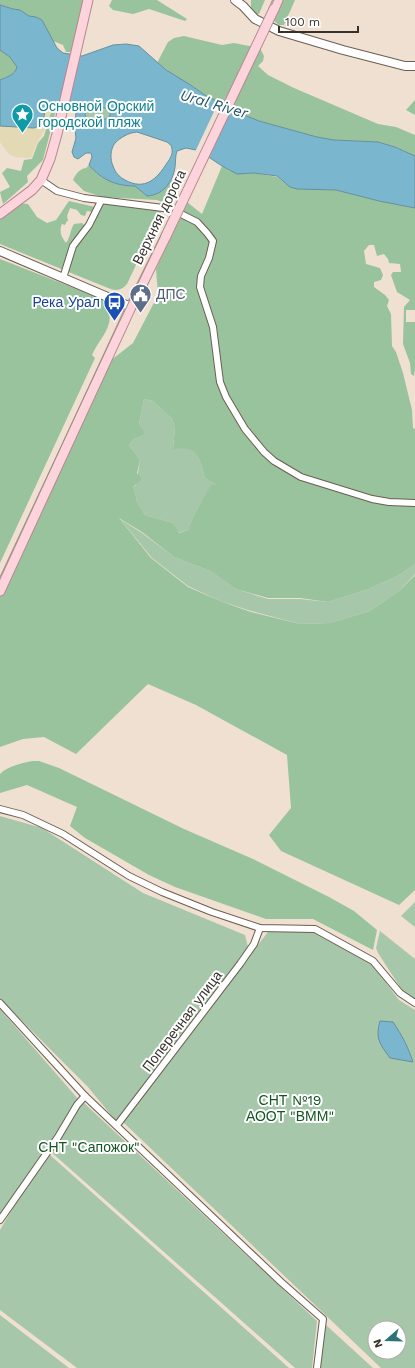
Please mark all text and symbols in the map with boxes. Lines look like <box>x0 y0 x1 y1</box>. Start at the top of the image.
scale bar <box>279 8 358 34</box>
text: 100 m <box>285 15 320 29</box>
water label: Ural River <box>178 86 251 123</box>
place label: Основной Орский городской пляж <box>38 98 154 130</box>
place icon: Основной Орский городской пляж <box>9 101 35 134</box>
street label: Верхняя дорога <box>129 167 189 267</box>
public building icon: ДПС <box>128 281 154 314</box>
place label: ДПС <box>156 286 186 302</box>
bus stop icon: Река Урал <box>102 289 128 322</box>
place label: Река Урал <box>32 294 100 310</box>
street label: Поперечная улица <box>139 967 225 1075</box>
park label: СНТ №19 АООТ "ВММ" <box>246 1092 334 1124</box>
park label: СНТ "Сапожок" <box>38 1139 140 1155</box>
north arrow <box>367 1320 407 1360</box>
text: N <box>371 1337 386 1349</box>

